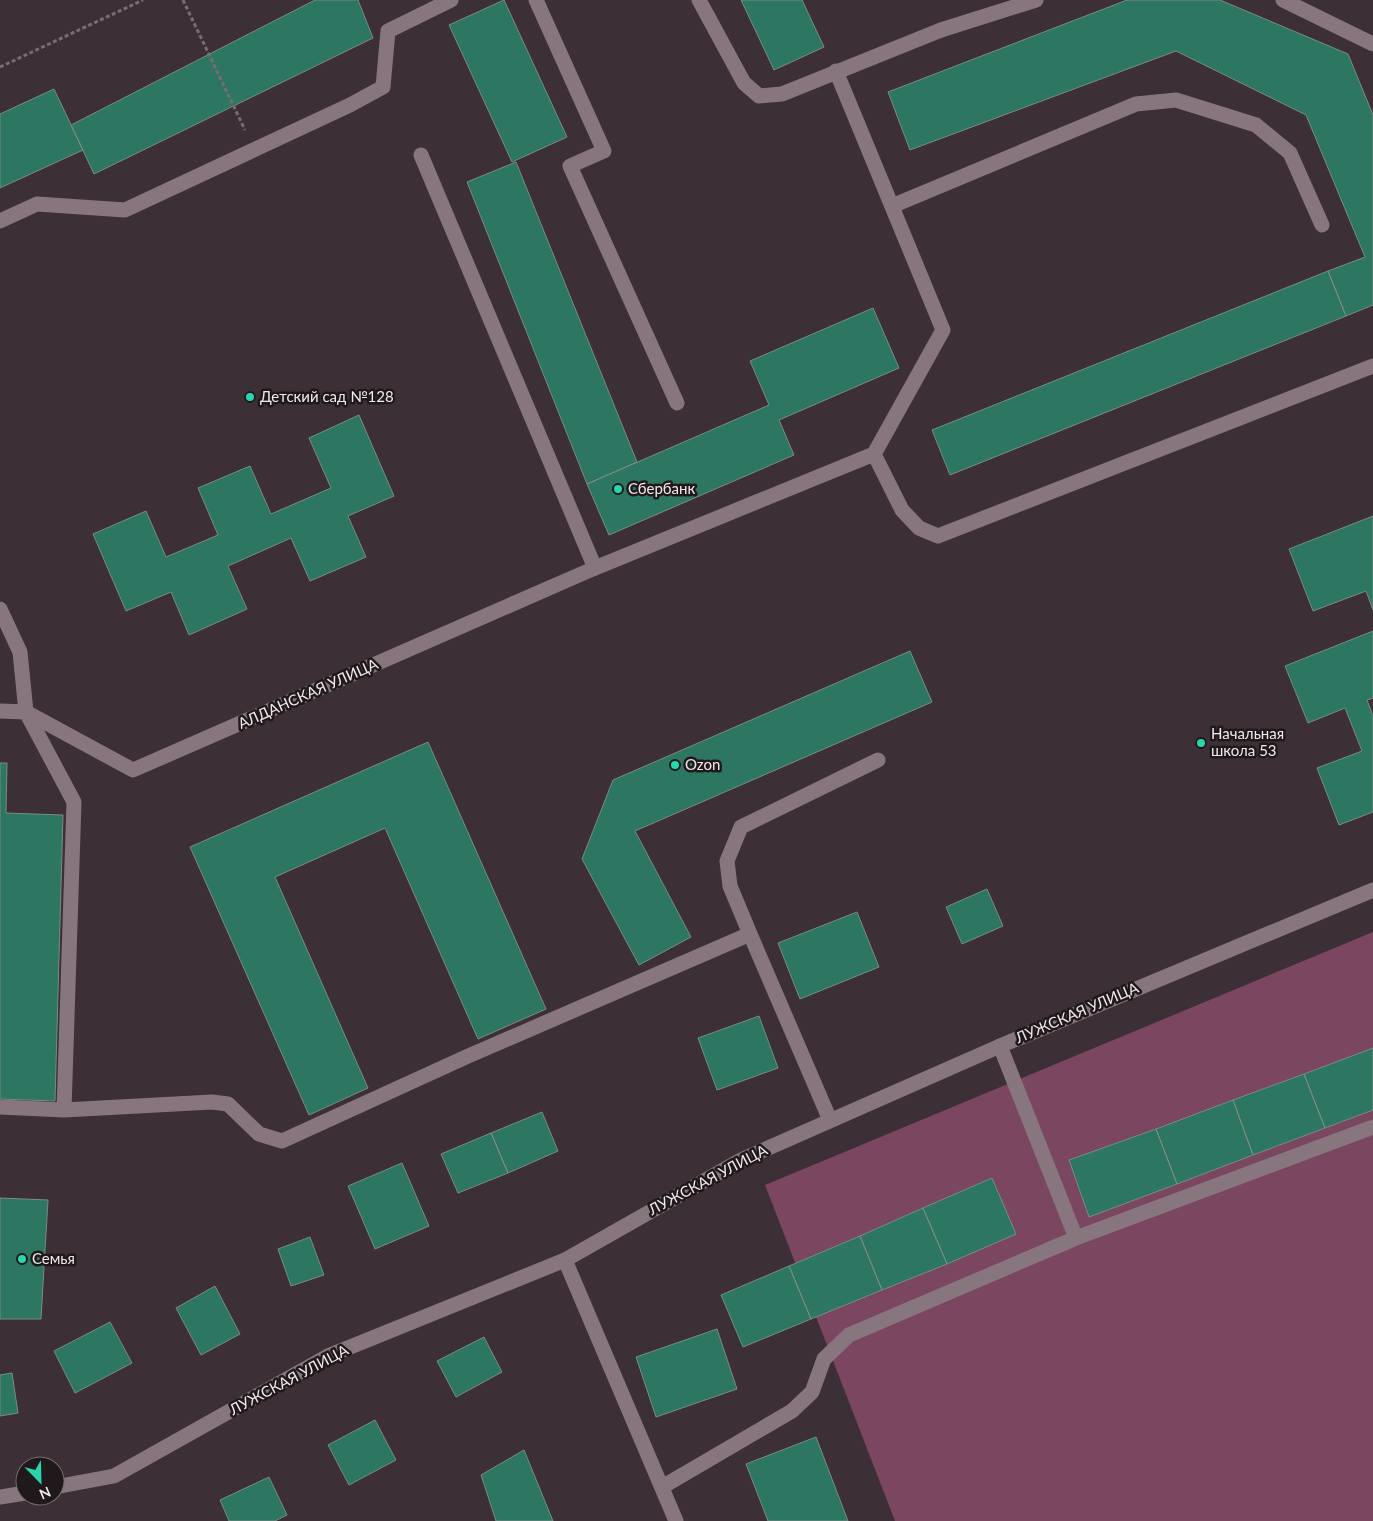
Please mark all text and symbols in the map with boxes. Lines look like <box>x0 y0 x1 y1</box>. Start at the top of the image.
place label: Детский сад №128 <box>260 387 394 405</box>
marker: Детский сад №128 <box>244 391 256 403</box>
place label: Сбербанк <box>628 479 696 497</box>
marker: Сбербанк <box>612 483 624 495</box>
street label: АЛДАНСКАЯ УЛИЦА <box>235 654 381 732</box>
place label: Начальная школа 53 <box>1211 724 1284 759</box>
marker: Начальная школа 53 <box>1195 737 1207 749</box>
place label: Ozon <box>685 755 720 773</box>
marker: Ozon <box>669 759 681 771</box>
street label: ЛУЖСКАЯ УЛИЦА <box>1011 978 1142 1047</box>
street label: ЛУЖСКАЯ УЛИЦА <box>644 1140 771 1219</box>
place label: Семья <box>32 1249 75 1267</box>
marker: Семья <box>16 1253 28 1265</box>
street label: ЛУЖСКАЯ УЛИЦА <box>225 1340 352 1419</box>
north arrow <box>15 1456 65 1506</box>
text: N <box>37 1483 54 1503</box>

